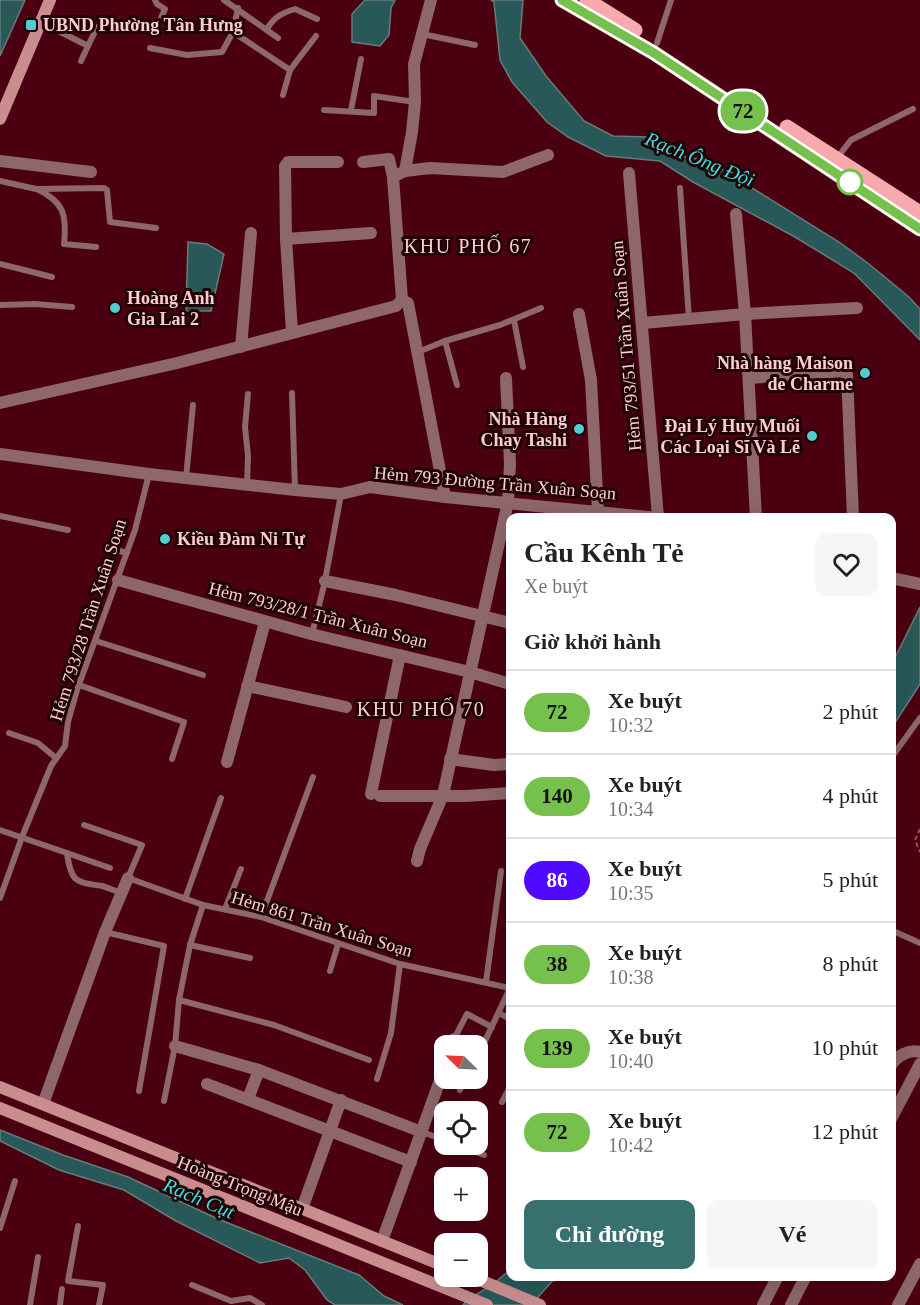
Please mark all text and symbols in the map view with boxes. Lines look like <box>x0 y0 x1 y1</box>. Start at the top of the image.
place label: UBND Phường Tân Hưng <box>43 15 243 35</box>
marker: UBND Phường Tân Hưng <box>24 18 38 32</box>
line badge: 72 <box>716 92 770 130</box>
text: 72 <box>733 99 754 123</box>
water label: Rạch Ông Đội <box>641 126 758 192</box>
unlabelled marker <box>837 169 863 195</box>
district label: KHU PHỐ 67 <box>404 234 532 257</box>
street label: Hẻm 793/51 Trần Xuân Soạn <box>607 240 645 452</box>
place label: Hoàng Anh Gia Lai 2 <box>127 288 215 329</box>
marker: Hoàng Anh Gia Lai 2 <box>108 301 122 315</box>
place label: Nhà hàng Maison de Charme <box>717 353 853 394</box>
marker: Nhà hàng Maison de Charme <box>858 366 872 380</box>
place label: Nhà Hàng Chay Tashi <box>480 409 567 450</box>
place label: Đại Lý Huy Muối Các Loại Sĩ Và Lẽ <box>660 416 800 457</box>
marker: Nhà Hàng Chay Tashi <box>572 422 586 436</box>
marker: Đại Lý Huy Muối Các Loại Sĩ Và Lẽ <box>805 429 819 443</box>
street label: Hẻm 793 Đường Trần Xuân Soạn <box>373 462 617 504</box>
street label: Hẻm 793/28 Trần Xuân Soạn <box>46 517 130 723</box>
place label: Kiều Đàm Ni Tự <box>177 529 305 549</box>
marker: Kiều Đàm Ni Tự <box>158 532 172 546</box>
button: heart <box>815 533 878 596</box>
text: Cầu Kênh Tẻ <box>524 537 684 568</box>
text: Xe buýt <box>524 575 588 597</box>
street label: Hẻm 793/28/1 Trần Xuân Soạn <box>206 578 430 652</box>
text: Giờ khởi hành <box>524 629 661 654</box>
text: Xe buýt <box>608 688 682 713</box>
district label: KHU PHỐ 70 <box>357 697 485 720</box>
text: 2 phút <box>822 699 878 724</box>
text: 72 <box>547 700 568 724</box>
text: 10:32 <box>608 714 654 736</box>
text: Xe buýt <box>608 772 682 797</box>
text: 4 phút <box>822 783 878 808</box>
text: 140 <box>541 784 573 808</box>
text: 10:34 <box>608 798 654 820</box>
text: Xe buýt <box>608 856 682 881</box>
text: 5 phút <box>822 867 878 892</box>
text: 86 <box>547 868 568 892</box>
text: 10:35 <box>608 882 654 904</box>
street label: Hẻm 861 Trần Xuân Soạn <box>229 887 415 961</box>
text: Xe buýt <box>608 940 682 965</box>
text: 8 phút <box>822 951 878 976</box>
text: 38 <box>547 952 568 976</box>
text: 10:38 <box>608 966 654 988</box>
text: Xe buýt <box>608 1024 682 1049</box>
north arrow <box>434 1035 488 1089</box>
map controls <box>434 1035 488 1287</box>
text: 10 phút <box>811 1035 878 1060</box>
text: 139 <box>541 1036 573 1060</box>
text: 10:40 <box>608 1050 654 1072</box>
button: locate <box>434 1101 488 1155</box>
text: Xe buýt <box>608 1108 682 1133</box>
text: 12 phút <box>811 1119 878 1144</box>
text: 72 <box>547 1120 568 1144</box>
text: 10:42 <box>608 1134 654 1156</box>
street label: Hoàng Trọng Mậu <box>175 1152 305 1220</box>
button: + <box>434 1167 488 1221</box>
water label: Rạch Cụt <box>159 1173 238 1223</box>
button: Chỉ đường <box>524 1200 695 1269</box>
button: Vé <box>707 1200 878 1269</box>
button: − <box>434 1233 488 1287</box>

